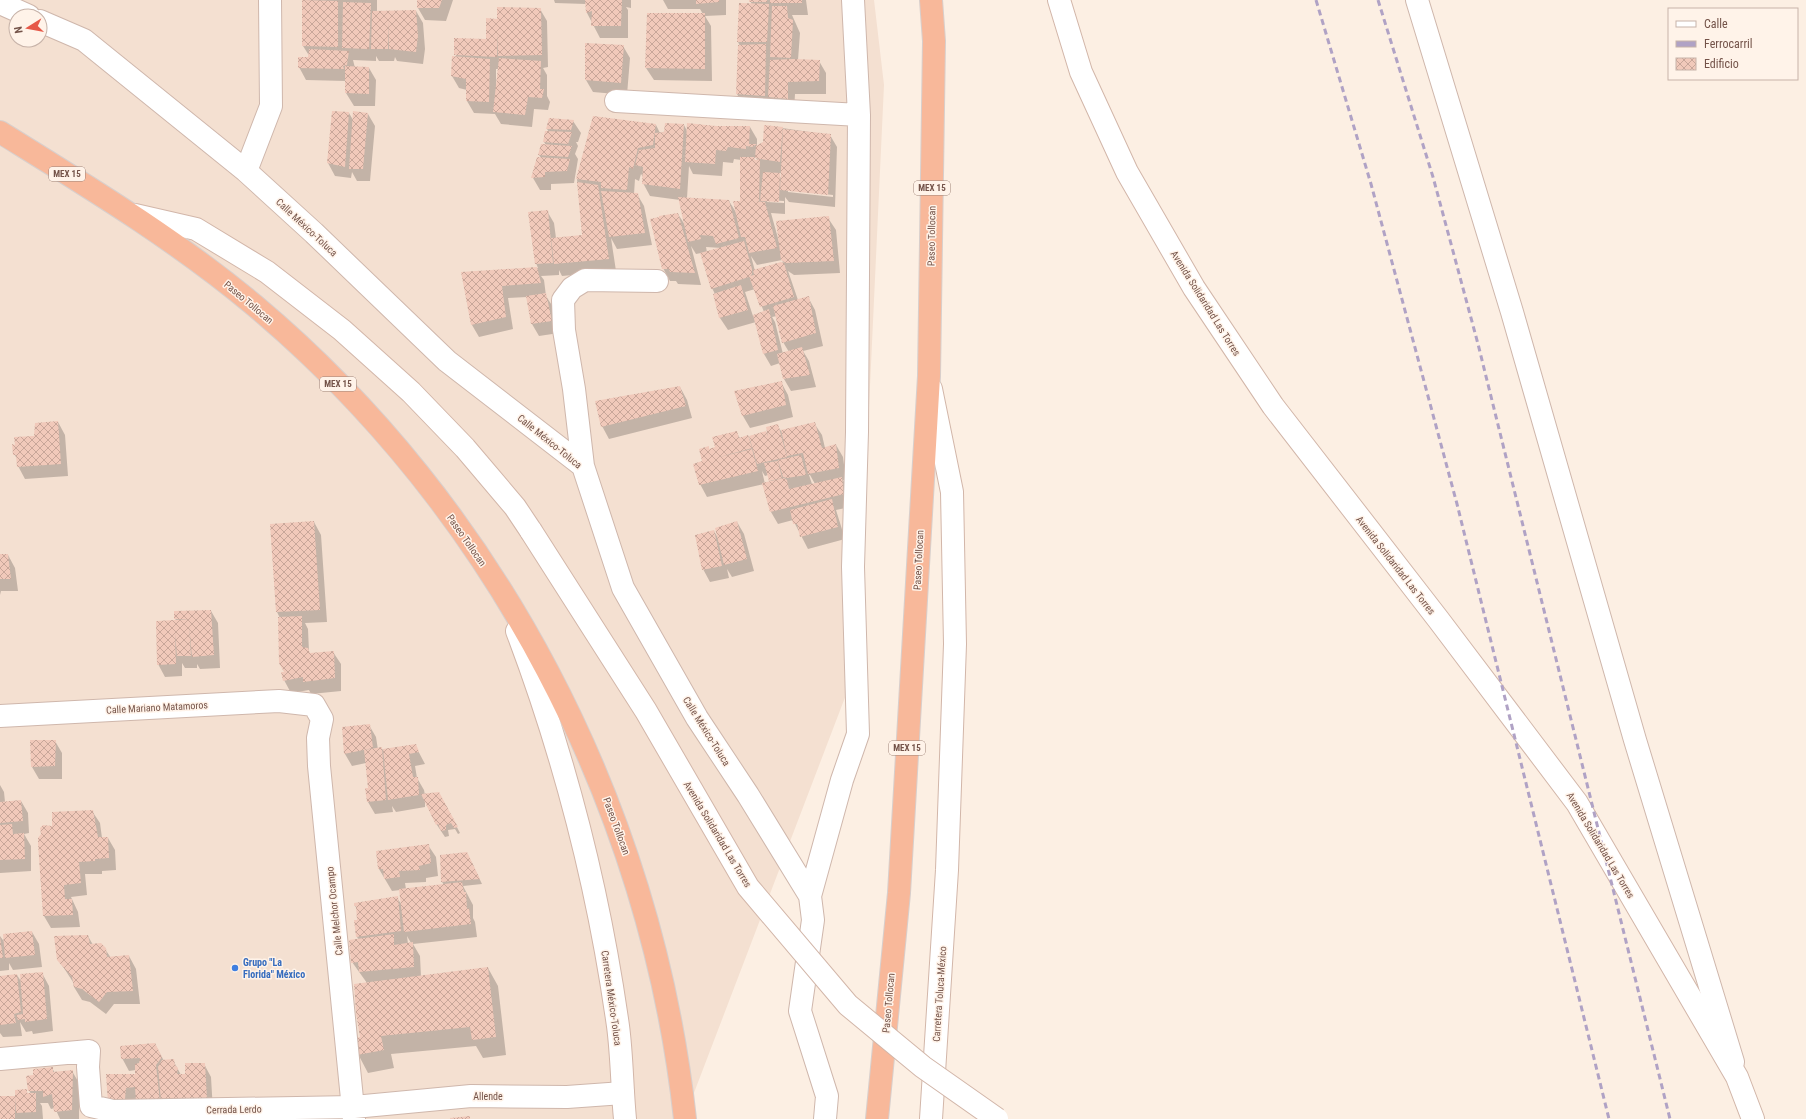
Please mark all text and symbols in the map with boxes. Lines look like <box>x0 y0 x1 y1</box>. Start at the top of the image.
north arrow <box>8 8 48 48</box>
legend <box>1668 8 1798 80</box>
text: Calle <box>1704 17 1728 31</box>
text: N <box>12 25 26 34</box>
text: Ferrocarril <box>1704 37 1753 51</box>
text: Edificio <box>1704 57 1739 71</box>
road number: MEX 15 <box>49 167 85 181</box>
road number: MEX 15 <box>914 181 950 195</box>
street label: Calle México-Toluca <box>274 196 340 259</box>
street label: Paseo Tollocan <box>925 206 938 266</box>
street label: Avenida Solidaridad Las Torres <box>1169 249 1243 358</box>
street label: Paseo Tollocan <box>222 279 275 326</box>
road number: MEX 15 <box>320 377 356 391</box>
street label: Calle México-Toluca <box>515 412 584 471</box>
street label: Paseo Tollocan <box>445 512 488 568</box>
street label: Avenida Solidaridad Las Torres <box>1354 514 1438 617</box>
street label: Paseo Tollocan <box>911 529 926 590</box>
street label: Calle México-Toluca <box>681 695 732 768</box>
street label: Calle Mariano Matamoros <box>106 699 209 716</box>
road number: MEX 15 <box>889 741 925 755</box>
street label: Avenida Solidaridad Las Torres <box>682 779 754 890</box>
street label: Avenida Solidaridad Las Torres <box>1565 790 1637 901</box>
street label: Paseo Tollocan <box>601 796 632 857</box>
street label: Calle Melchor Ocampo <box>324 866 345 956</box>
street label: Carretera Toluca-México <box>931 946 948 1042</box>
street label: Carretera México-Toluca <box>599 950 624 1047</box>
place label: Grupo "La Florida" México <box>243 957 305 980</box>
marker: Grupo "La Florida" México <box>230 963 240 973</box>
street label: Paseo Tollocan <box>880 972 897 1034</box>
street label: Allende <box>473 1091 503 1102</box>
street label: Cerrada Lerdo <box>206 1104 262 1115</box>

